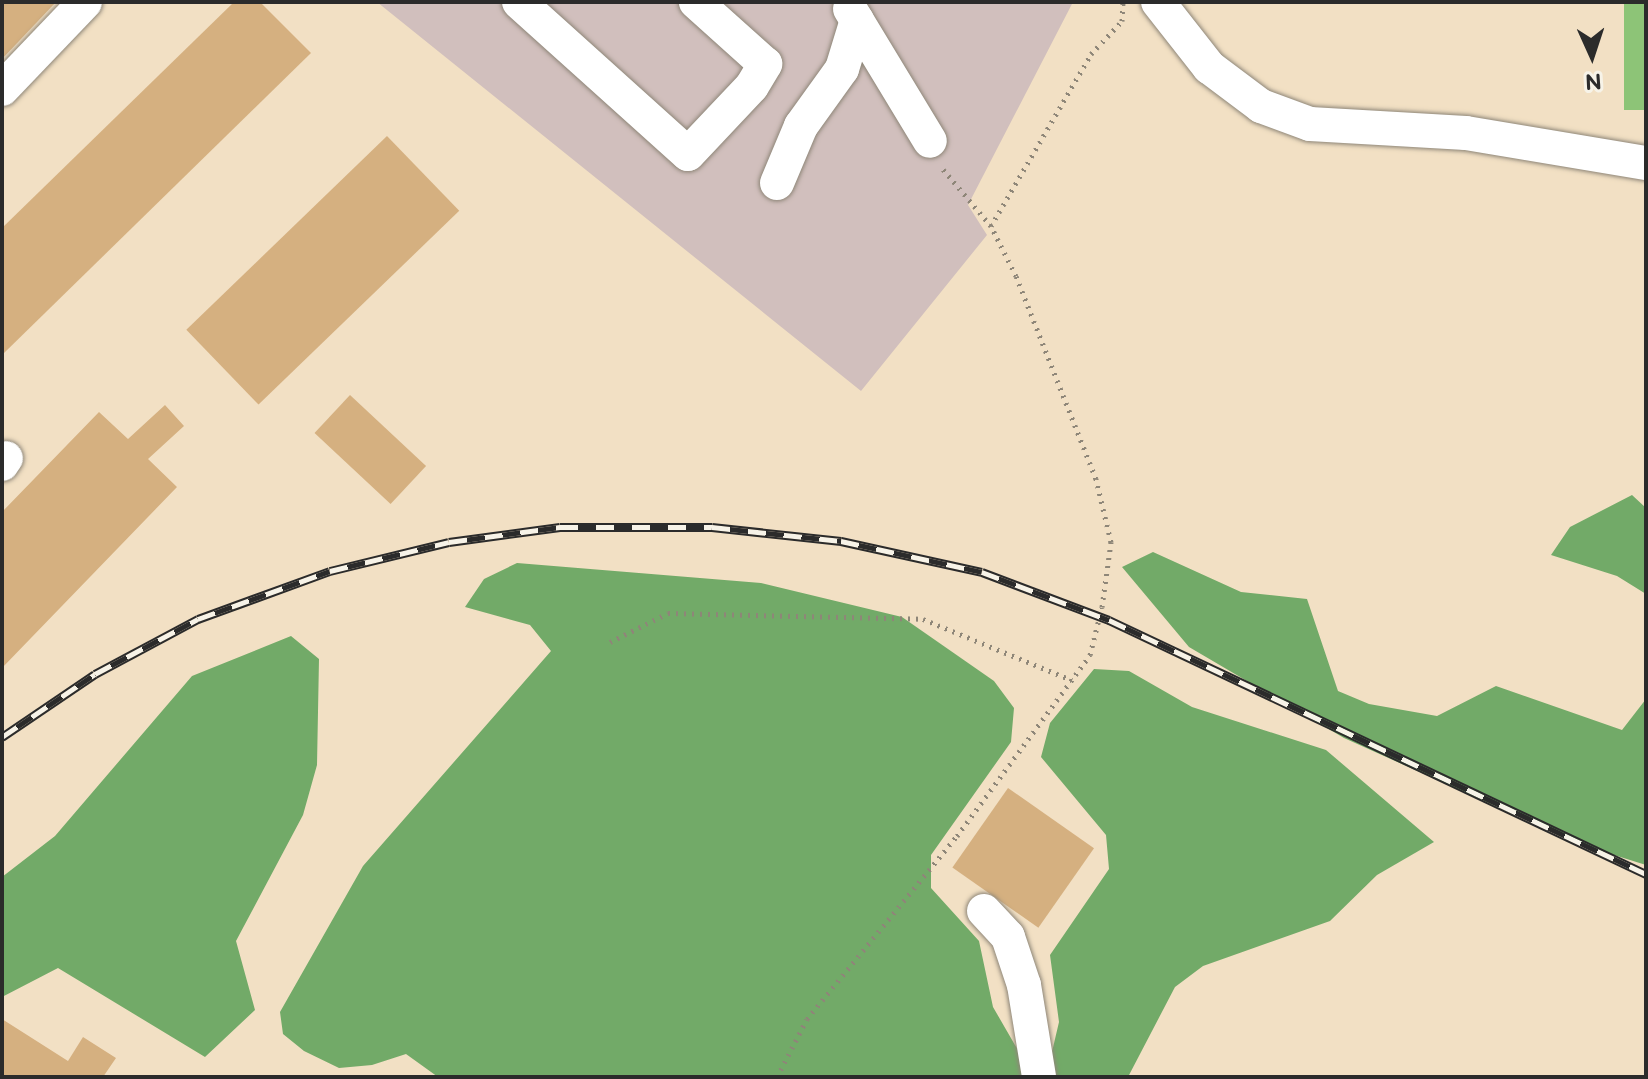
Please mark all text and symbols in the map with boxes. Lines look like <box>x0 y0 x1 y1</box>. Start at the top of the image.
north arrow <box>1552 16 1632 96</box>
text: N <box>1584 67 1602 94</box>

